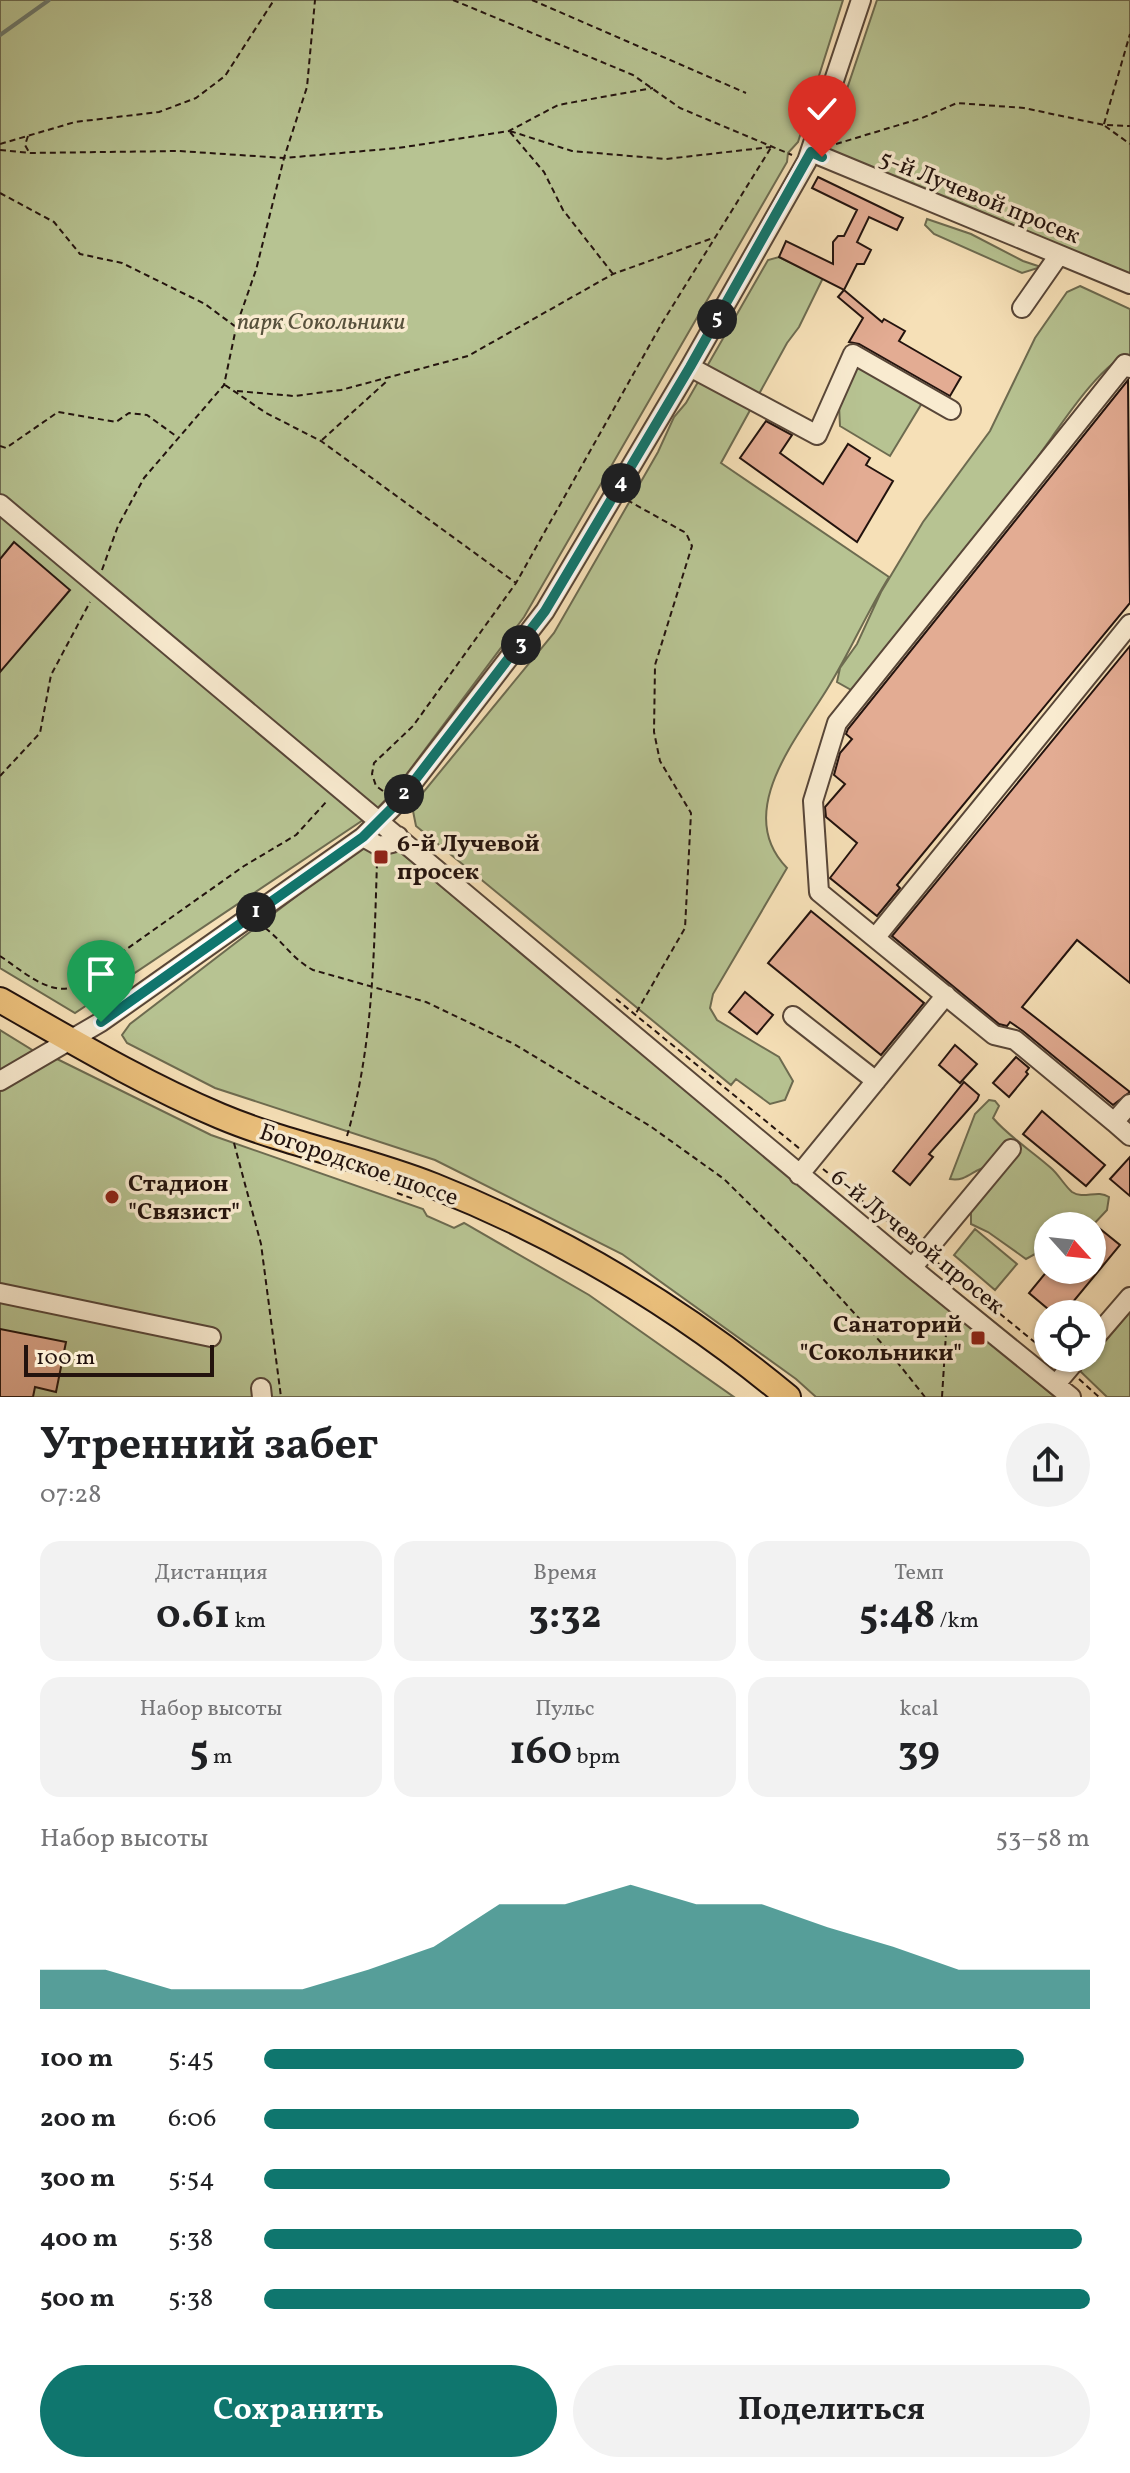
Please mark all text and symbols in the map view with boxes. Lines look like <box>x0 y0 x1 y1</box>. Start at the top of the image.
pin <box>788 75 856 157</box>
icon: check <box>800 87 844 131</box>
street label: 5-й Лучевой просек <box>874 142 1085 254</box>
pin: 5 <box>697 299 737 339</box>
text: 5 <box>712 303 722 334</box>
park label: парк Сокольники <box>237 306 405 340</box>
pin: 4 <box>601 463 641 503</box>
text: 4 <box>614 467 628 498</box>
pin: 3 <box>501 625 541 665</box>
text: 3 <box>515 629 527 660</box>
pin: 2 <box>384 774 424 814</box>
text: 2 <box>398 778 410 809</box>
place label: 6-й Лучевой просек <box>397 828 540 890</box>
marker: 6-й Лучевой просек <box>372 848 390 866</box>
pin: 1 <box>236 892 276 932</box>
text: 1 <box>252 896 260 927</box>
pin <box>67 940 135 1022</box>
icon: arrive <box>79 952 123 996</box>
street label: Богородское шоссе <box>254 1116 462 1216</box>
street label: 6-й Лучевой просек <box>822 1162 1011 1324</box>
place label: Стадион "Связист" <box>128 1168 240 1230</box>
marker: Стадион "Связист" <box>103 1188 121 1206</box>
north arrow <box>1034 1212 1106 1284</box>
map controls <box>1034 1212 1106 1372</box>
button: locate <box>1034 1300 1106 1372</box>
place label: Санаторий "Сокольники" <box>799 1309 962 1371</box>
marker: Санаторий "Сокольники" <box>969 1329 987 1347</box>
scale bar <box>24 1341 214 1377</box>
text: 100 m <box>36 1343 95 1374</box>
text: Утренний забег <box>40 1416 378 1477</box>
button: share <box>1006 1423 1090 1507</box>
text: 07:28 <box>40 1477 102 1513</box>
text: Дистанция <box>154 1558 268 1589</box>
text: Время <box>533 1558 597 1589</box>
text: Темп <box>894 1558 944 1589</box>
text: 0.61 <box>156 1589 230 1645</box>
text: 3:32 <box>529 1589 601 1645</box>
text: 5:48 <box>859 1589 935 1645</box>
text: km <box>230 1606 266 1637</box>
text: /km <box>935 1606 979 1637</box>
text: Набор высоты <box>140 1694 282 1725</box>
text: Пульс <box>535 1694 595 1725</box>
text: kcal <box>899 1694 939 1725</box>
text: 5 <box>189 1725 209 1781</box>
text: 160 <box>509 1725 572 1781</box>
text: 39 <box>898 1725 940 1781</box>
text: m <box>209 1742 233 1773</box>
text: bpm <box>572 1742 621 1773</box>
text: Набор высоты <box>40 1821 208 1857</box>
text: 53–58 m <box>996 1821 1090 1857</box>
text: 100 m <box>40 2041 113 2077</box>
text: 5:45 <box>168 2041 214 2077</box>
text: 200 m <box>40 2101 116 2137</box>
text: 6:06 <box>168 2101 216 2137</box>
text: 300 m <box>40 2161 116 2197</box>
text: 5:54 <box>168 2161 215 2197</box>
text: 400 m <box>40 2221 118 2257</box>
text: 5:38 <box>168 2221 213 2257</box>
text: 500 m <box>40 2281 115 2317</box>
text: 5:38 <box>168 2281 213 2317</box>
button: Сохранить <box>40 2365 557 2457</box>
button: Поделиться <box>573 2365 1090 2457</box>

